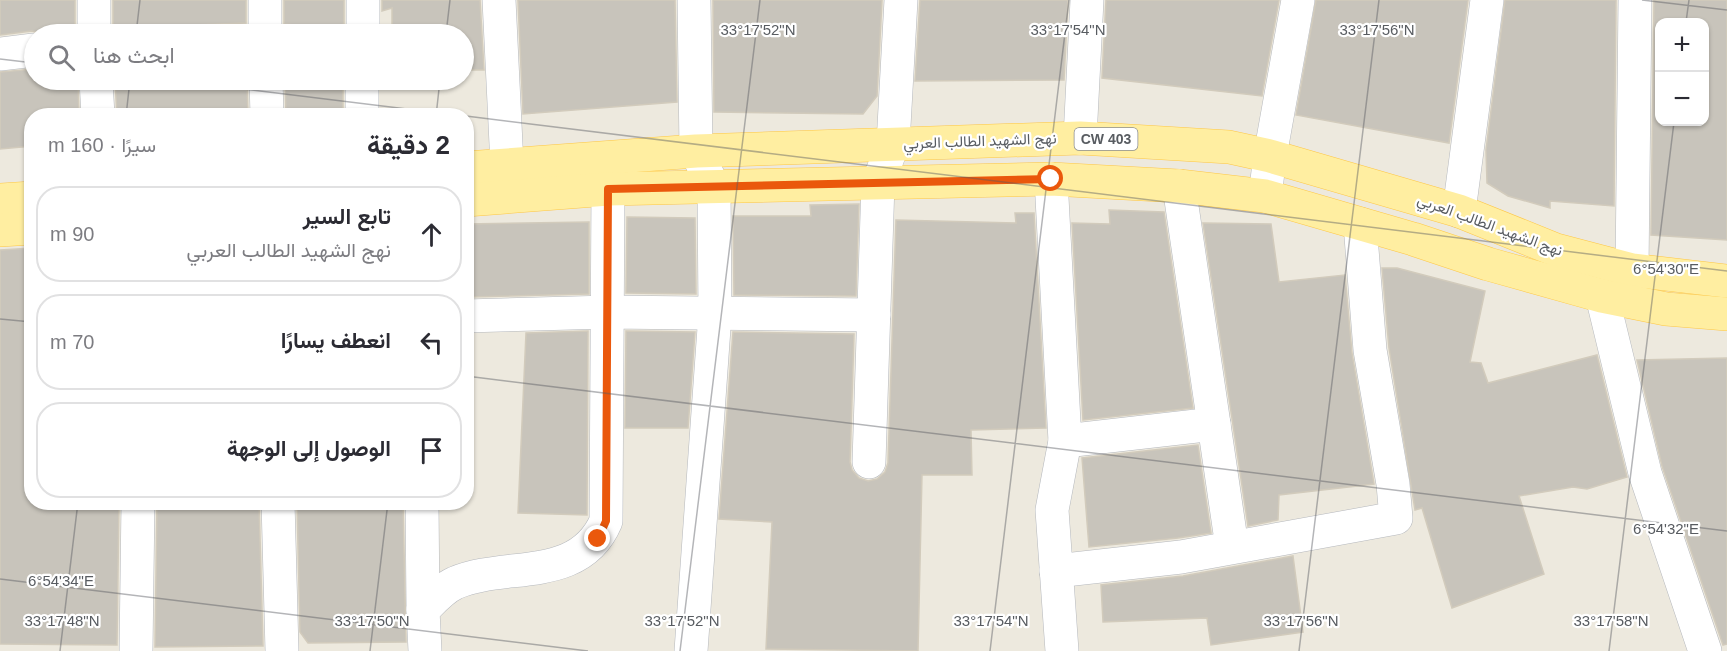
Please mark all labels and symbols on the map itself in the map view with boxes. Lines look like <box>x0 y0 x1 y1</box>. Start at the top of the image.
text: 33°17'52"N <box>720 21 796 38</box>
text: 33°17'54"N <box>1030 21 1106 38</box>
text: 33°17'56"N <box>1339 21 1415 38</box>
road number: CW 403 <box>1074 128 1138 150</box>
street label: نهج الشهيد الطالب العربي <box>903 129 1057 157</box>
route start <box>1037 165 1063 191</box>
street label: نهج الشهيد الطالب العربي <box>1413 190 1565 263</box>
text: 6°54'30"E <box>1633 260 1699 277</box>
text: 6°54'32"E <box>1633 520 1699 537</box>
route end <box>584 525 610 551</box>
text: 6°54'34"E <box>28 572 94 589</box>
text: 33°17'48"N <box>24 612 100 629</box>
text: 33°17'50"N <box>334 612 410 629</box>
text: 33°17'52"N <box>644 612 720 629</box>
text: 33°17'54"N <box>953 612 1029 629</box>
text: 33°17'56"N <box>1263 612 1339 629</box>
text: 33°17'58"N <box>1573 612 1649 629</box>

